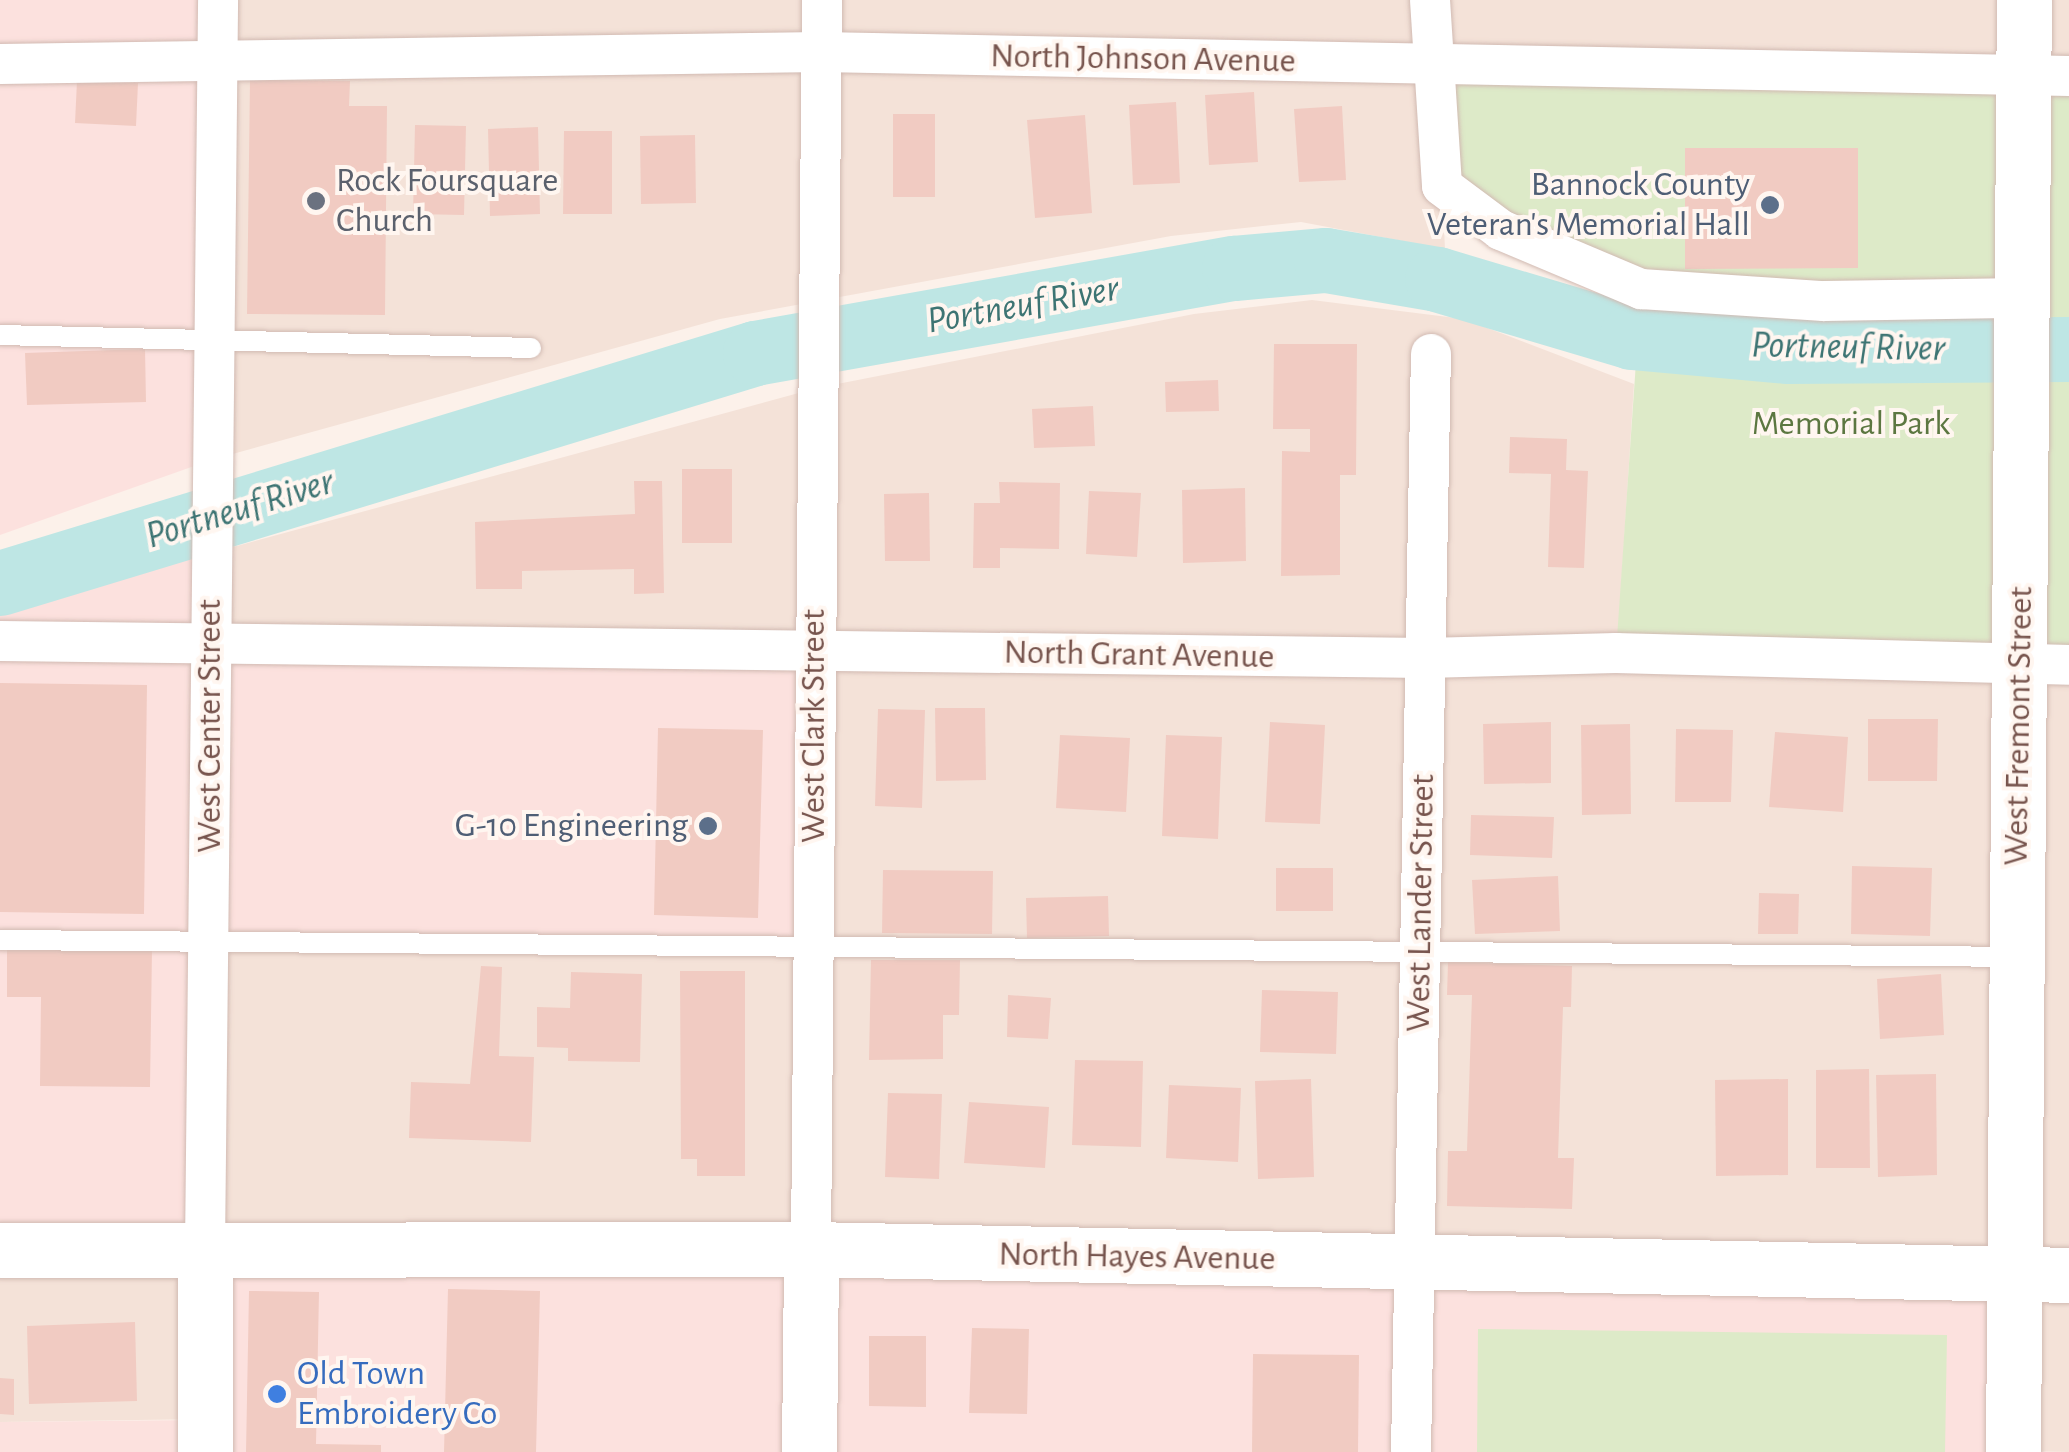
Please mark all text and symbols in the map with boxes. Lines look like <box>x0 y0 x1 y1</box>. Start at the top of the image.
street label: North Johnson Avenue <box>990 35 1296 83</box>
place label: Rock Foursquare Church <box>336 160 558 242</box>
place label: Bannock County Veteran's Memorial Hall <box>1427 164 1750 246</box>
marker: Rock Foursquare Church <box>305 190 327 212</box>
marker: Bannock County Veteran's Memorial Hall <box>1759 194 1781 216</box>
water label: Portneuf River <box>924 267 1122 345</box>
water label: Portneuf River <box>1751 324 1945 372</box>
park label: Memorial Park <box>1752 403 1950 445</box>
water label: Portneuf River <box>141 460 339 560</box>
street label: West Fremont Street <box>1996 586 2042 866</box>
street label: West Center Street <box>189 599 231 853</box>
street label: West Clark Street <box>793 609 835 843</box>
street label: North Grant Avenue <box>1003 632 1275 678</box>
street label: West Lander Street <box>1398 774 1444 1032</box>
place label: G-10 Engineering <box>455 805 688 847</box>
marker: G-10 Engineering <box>697 815 719 837</box>
street label: North Hayes Avenue <box>998 1234 1276 1280</box>
place label: Old Town Embroidery Co <box>297 1353 497 1435</box>
marker: Old Town Embroidery Co <box>266 1383 288 1405</box>

